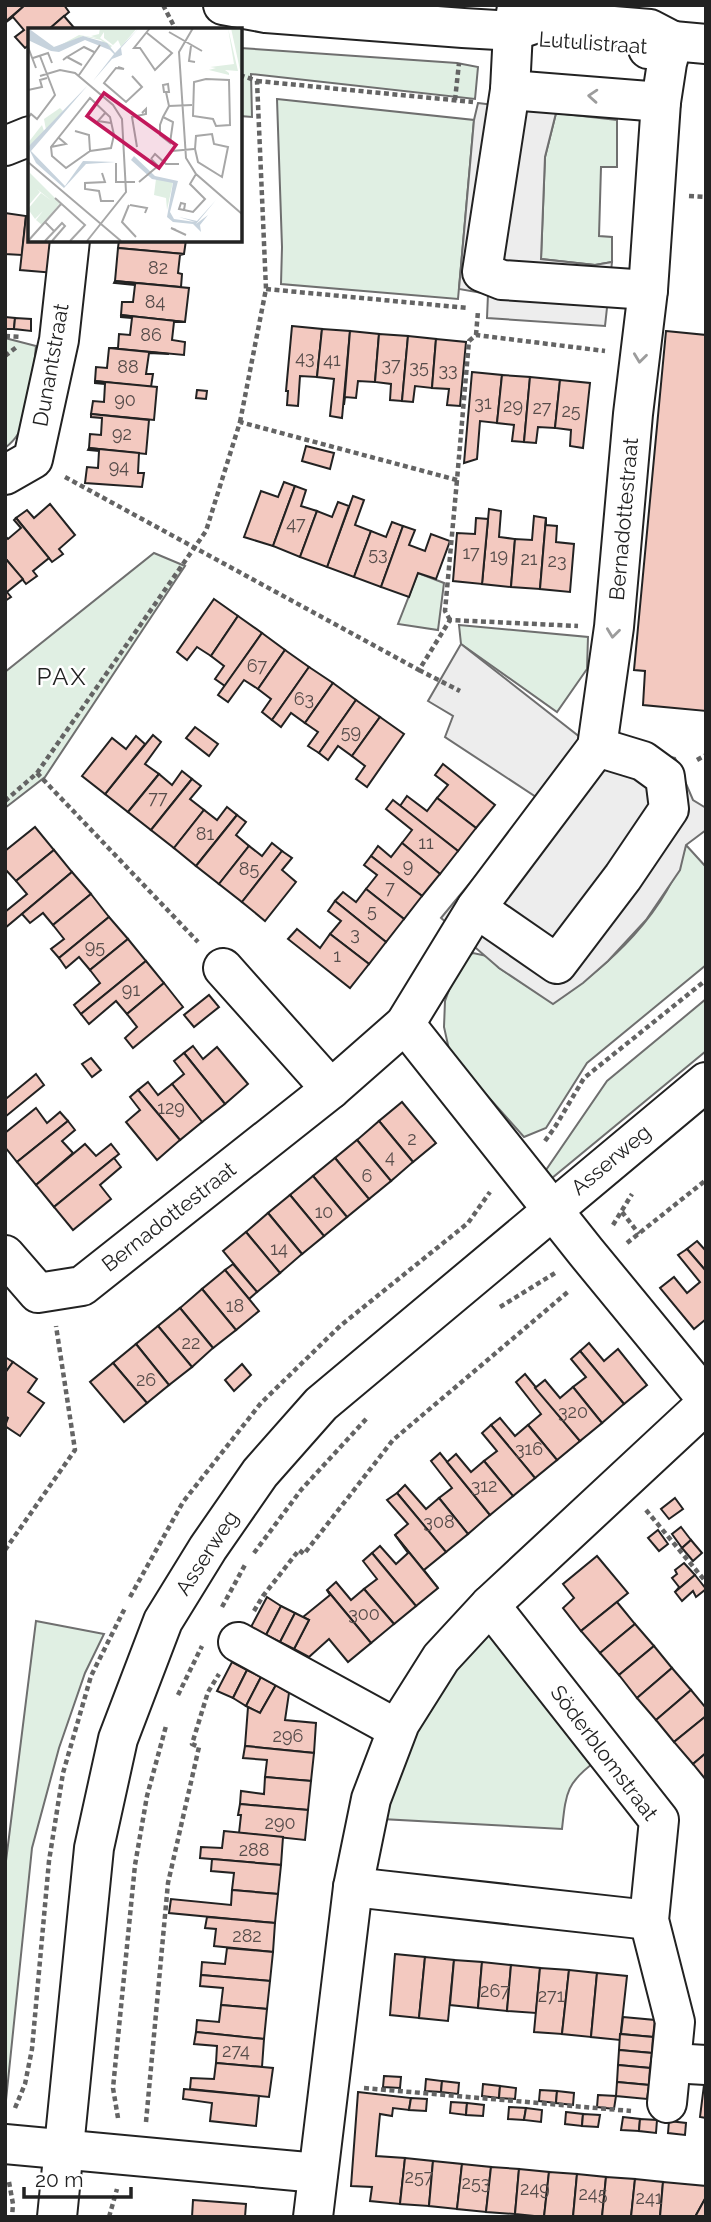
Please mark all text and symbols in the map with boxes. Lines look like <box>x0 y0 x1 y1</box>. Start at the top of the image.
street label: Lutulistraat <box>538 26 648 59</box>
inset map <box>28 28 242 242</box>
one-way arrow <box>587 89 598 104</box>
house number: 82 <box>148 257 168 278</box>
house number: 84 <box>145 291 165 312</box>
street label: Dunantstraat <box>27 301 74 428</box>
house number: 86 <box>140 324 162 345</box>
house number: 43 <box>295 347 315 368</box>
house number: 41 <box>323 349 341 370</box>
one-way arrow <box>633 352 648 364</box>
house number: 37 <box>381 354 401 375</box>
house number: 88 <box>117 356 139 377</box>
house number: 35 <box>409 356 429 377</box>
house number: 33 <box>438 359 458 380</box>
house number: 90 <box>114 389 136 410</box>
house number: 31 <box>474 392 492 413</box>
house number: 29 <box>503 395 523 416</box>
house number: 27 <box>532 397 552 418</box>
house number: 25 <box>561 400 581 421</box>
house number: 92 <box>112 423 132 444</box>
street label: Bernadottestraat <box>604 437 643 601</box>
house number: 94 <box>109 456 129 477</box>
house number: 47 <box>286 513 306 534</box>
house number: 17 <box>462 542 480 563</box>
house number: 53 <box>368 543 388 564</box>
house number: 19 <box>490 545 508 566</box>
house number: 21 <box>520 548 538 569</box>
house number: 23 <box>548 550 567 571</box>
one-way arrow <box>606 627 621 639</box>
house number: 67 <box>247 655 268 676</box>
district label: PAX <box>36 662 88 691</box>
house number: 63 <box>294 688 314 709</box>
house number: 59 <box>341 721 361 742</box>
house number: 77 <box>148 787 168 808</box>
house number: 81 <box>196 823 214 844</box>
house number: 11 <box>418 832 434 853</box>
house number: 9 <box>403 855 413 876</box>
house number: 85 <box>239 858 259 879</box>
house number: 7 <box>385 877 395 898</box>
house number: 5 <box>367 900 377 921</box>
house number: 3 <box>350 923 360 944</box>
house number: 95 <box>85 936 105 957</box>
house number: 1 <box>333 945 341 966</box>
house number: 91 <box>122 979 140 1000</box>
house number: 129 <box>157 1097 185 1118</box>
street label: Asserweg <box>566 1119 655 1200</box>
house number: 2 <box>407 1128 417 1149</box>
house number: 4 <box>385 1146 395 1167</box>
street label: Bernadottestraat <box>97 1156 241 1277</box>
house number: 6 <box>362 1165 373 1186</box>
house number: 10 <box>315 1201 333 1222</box>
house number: 14 <box>270 1238 288 1259</box>
house number: 18 <box>226 1295 244 1316</box>
house number: 22 <box>182 1332 200 1353</box>
house number: 26 <box>136 1369 156 1390</box>
house number: 320 <box>558 1401 588 1422</box>
house number: 316 <box>515 1438 543 1459</box>
house number: 312 <box>471 1475 497 1496</box>
street label: Asserweg <box>170 1506 243 1600</box>
house number: 308 <box>423 1511 455 1532</box>
house number: 300 <box>348 1603 380 1624</box>
street label: Söderblomstraat <box>545 1680 663 1825</box>
house number: 296 <box>273 1725 304 1746</box>
house number: 290 <box>265 1812 295 1833</box>
house number: 288 <box>239 1839 269 1860</box>
house number: 282 <box>232 1925 262 1946</box>
house number: 267 <box>480 1980 510 2001</box>
house number: 271 <box>538 1985 565 2006</box>
house number: 274 <box>222 2040 250 2061</box>
scale bar <box>24 2156 131 2200</box>
house number: 257 <box>405 2166 434 2187</box>
text: 20 m <box>35 2167 83 2192</box>
house number: 253 <box>462 2172 490 2193</box>
house number: 249 <box>520 2178 550 2199</box>
house number: 245 <box>578 2183 608 2204</box>
house number: 241 <box>636 2187 663 2208</box>

